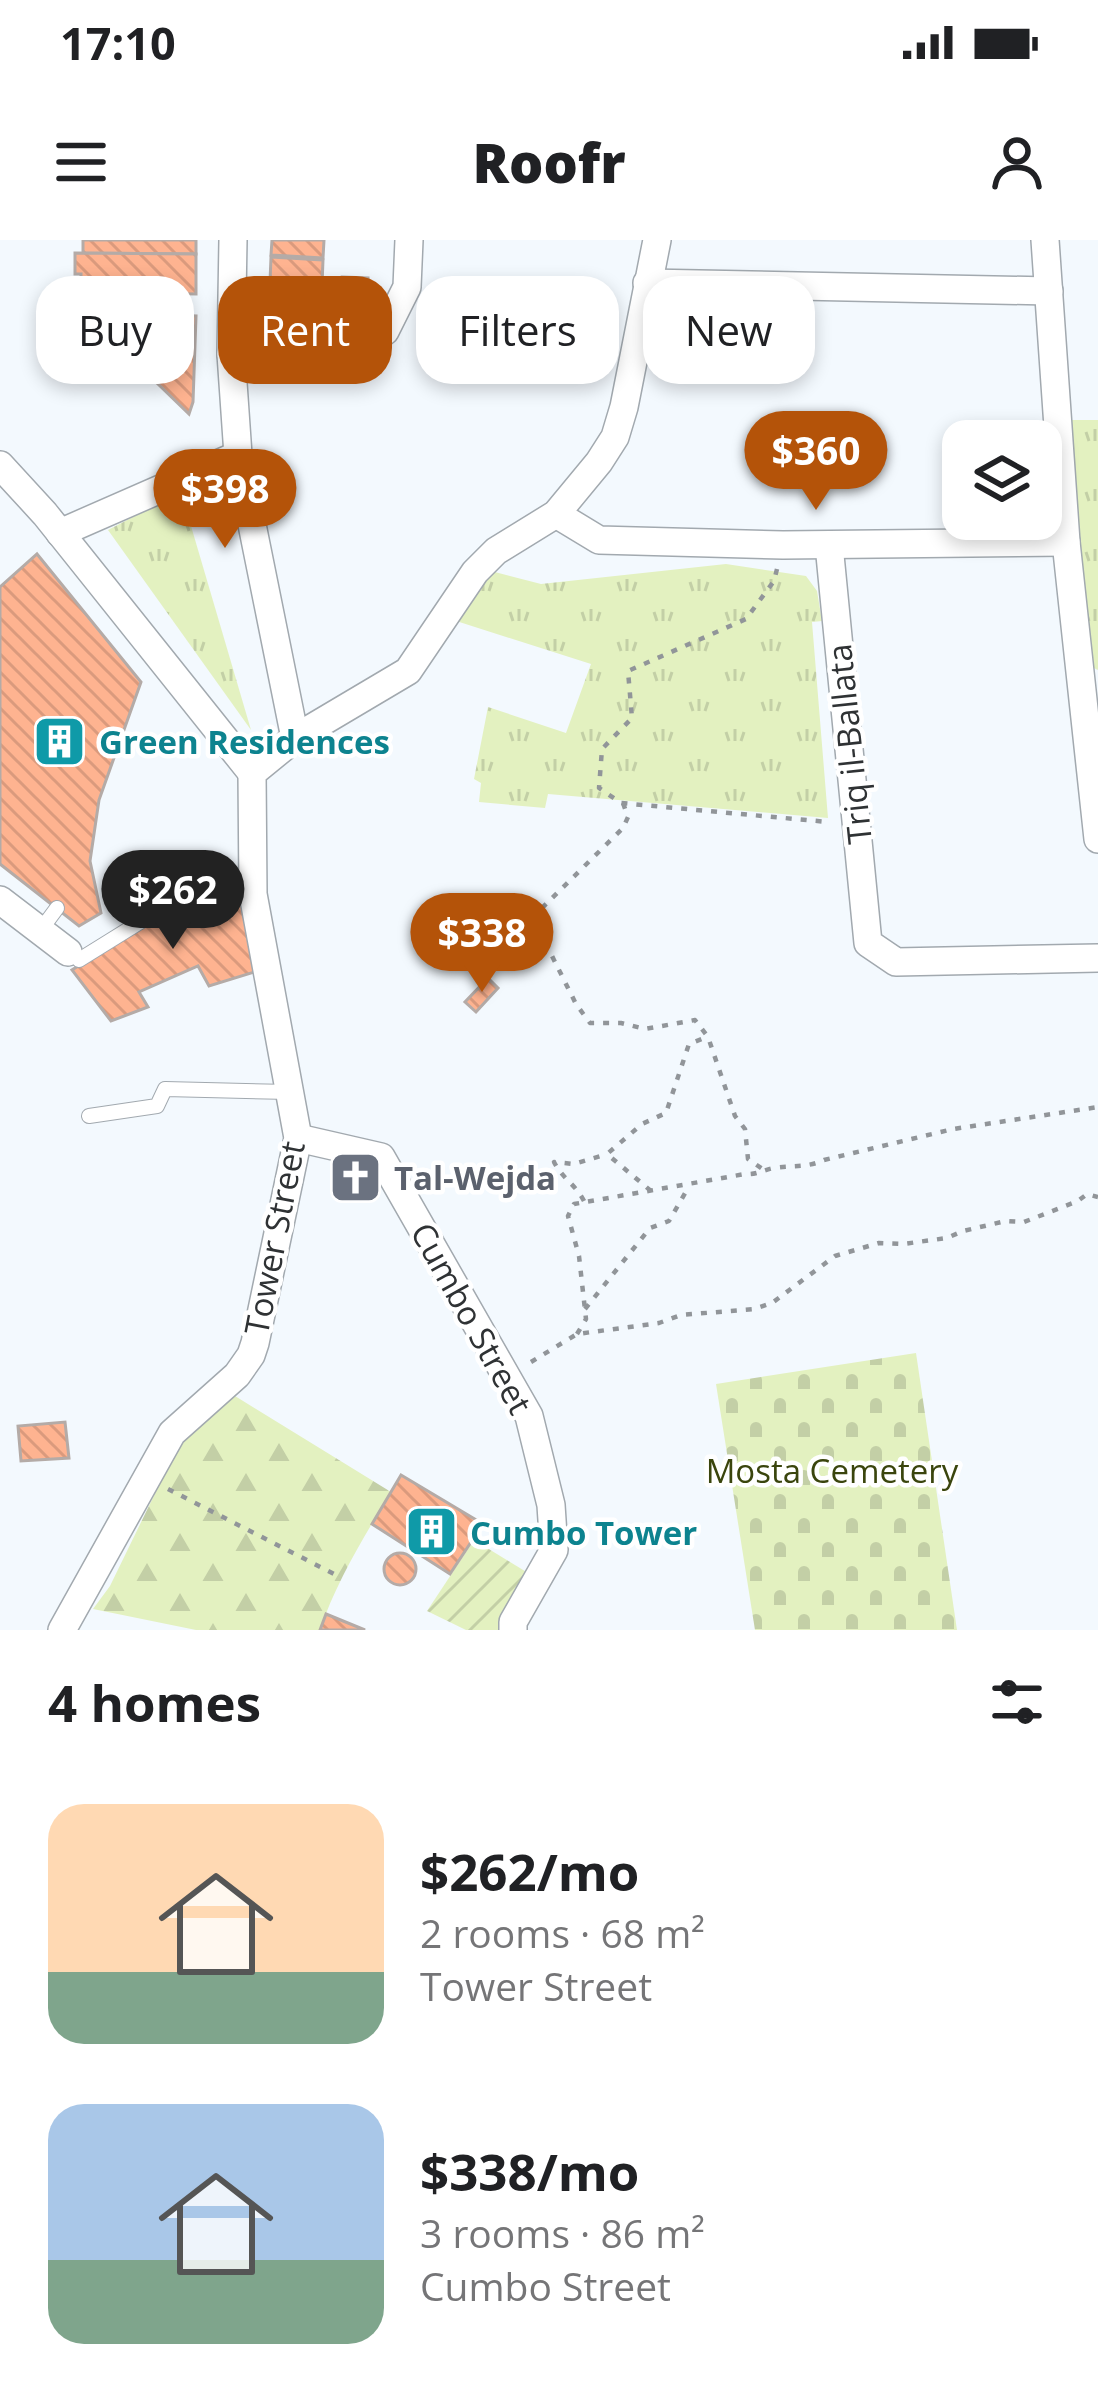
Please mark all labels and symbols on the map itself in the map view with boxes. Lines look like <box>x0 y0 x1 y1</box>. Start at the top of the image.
pin: $360 <box>745 411 887 513</box>
pin: $398 <box>154 449 296 551</box>
street label: Triq il-Ballata <box>816 642 882 846</box>
building icon: Green Residences <box>32 713 88 769</box>
place label: Green Residences <box>99 719 390 764</box>
pin: $262 <box>102 850 244 952</box>
pin: $338 <box>411 893 553 995</box>
street label: Tower Street <box>233 1137 315 1339</box>
church icon: Tal-Wejda <box>327 1149 383 1205</box>
place label: Tal-Wejda <box>394 1155 556 1200</box>
street label: Cumbo Street <box>401 1214 543 1422</box>
park label: Mosta Cemetery <box>706 1448 959 1493</box>
building icon: Cumbo Tower <box>403 1504 459 1560</box>
place label: Cumbo Tower <box>470 1510 697 1555</box>

